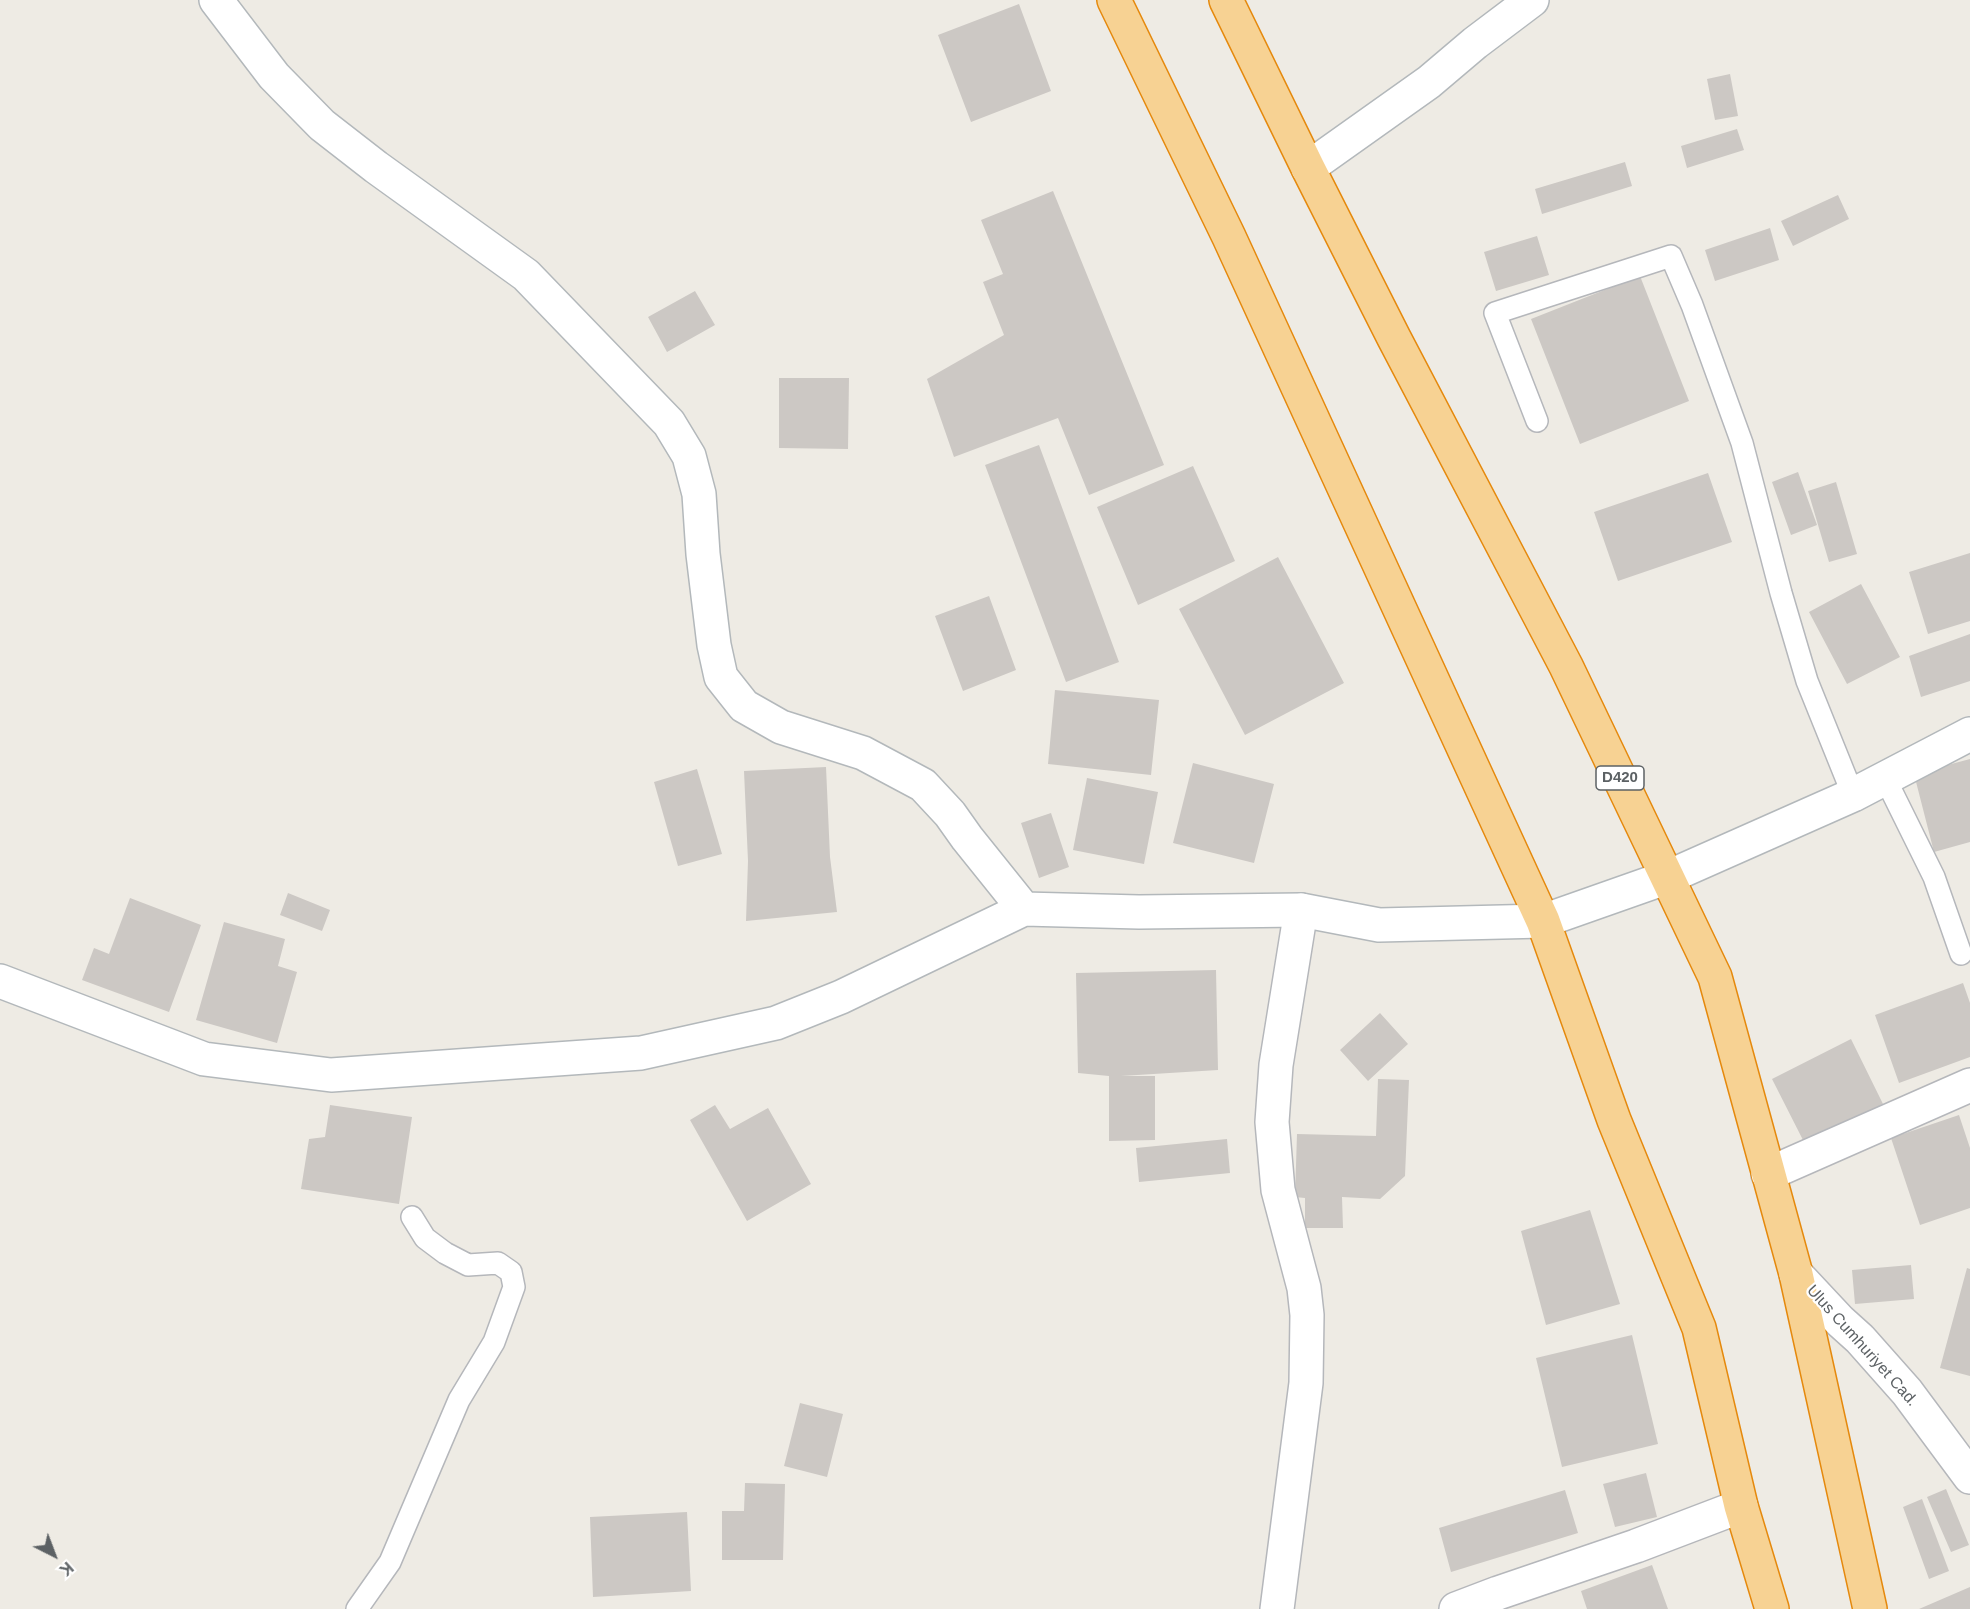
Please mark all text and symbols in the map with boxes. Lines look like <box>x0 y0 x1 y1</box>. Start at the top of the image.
road number: D420 <box>1596 766 1644 790</box>
street label: Ulus Cumhuriyet Cad. <box>1803 1281 1921 1411</box>
north arrow <box>24 1525 84 1585</box>
text: K <box>56 1559 76 1579</box>

